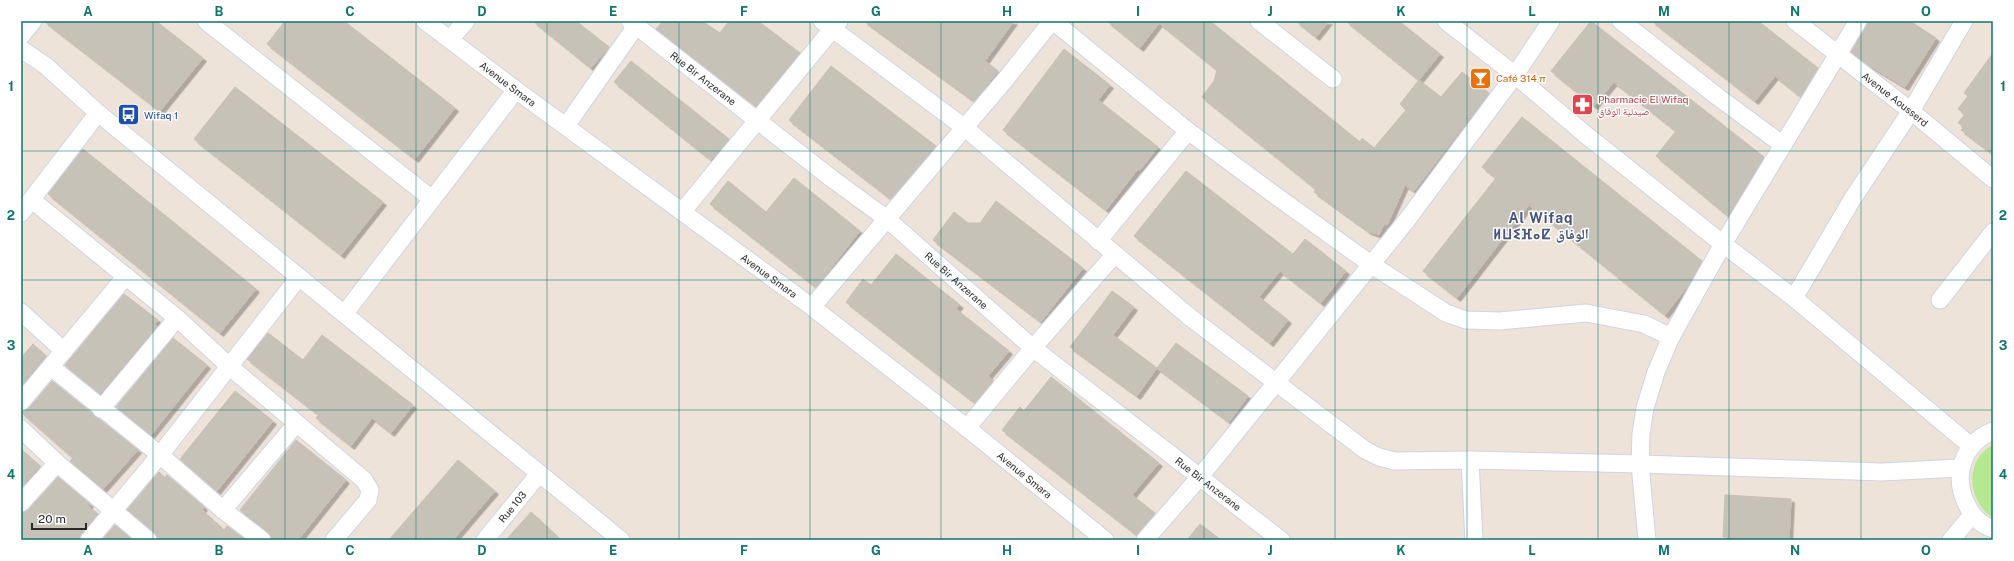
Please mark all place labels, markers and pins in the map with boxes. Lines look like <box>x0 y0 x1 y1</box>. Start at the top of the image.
bar icon: Café 314 π <box>1467 65 1493 91</box>
place label: Café 314 π <box>1496 72 1546 84</box>
pharmacy icon: Pharmacie El Wifaq صيدلية الوفاق <box>1569 92 1595 118</box>
place label: Pharmacie El Wifaq صيدلية الوفاق <box>1598 93 1688 118</box>
bus stop icon: Wifaq 1 <box>116 102 142 128</box>
place label: Wifaq 1 <box>144 109 178 121</box>

